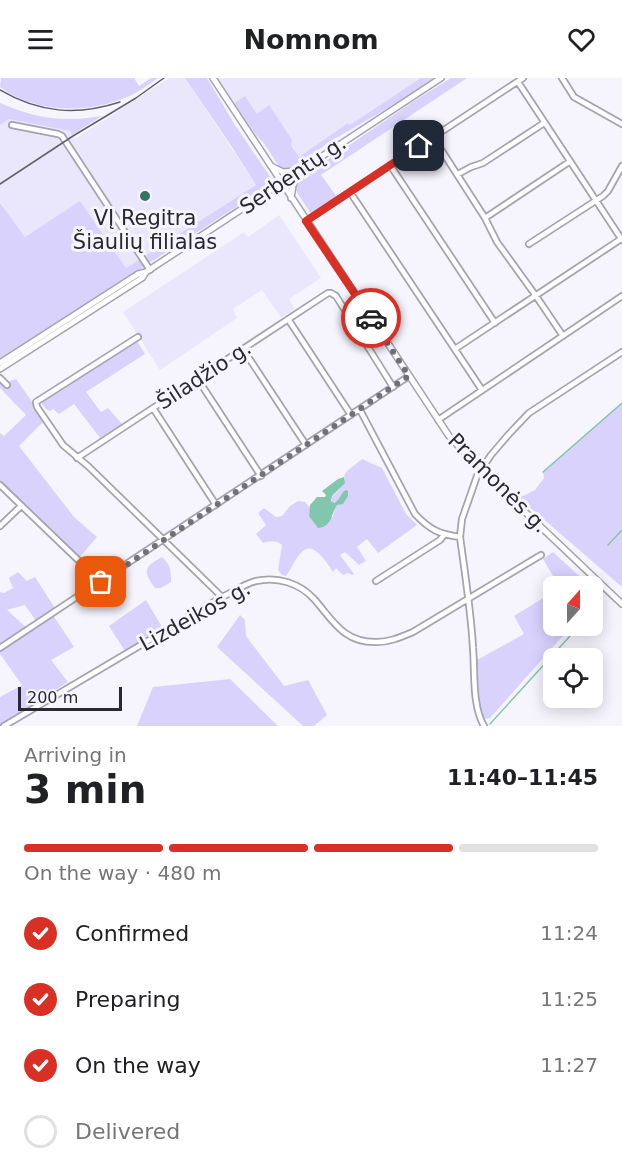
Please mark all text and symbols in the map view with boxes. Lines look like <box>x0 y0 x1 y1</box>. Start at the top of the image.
icon: menu <box>24 23 57 56</box>
icon: heart <box>565 23 598 56</box>
text: Nomnom <box>243 24 379 55</box>
pin <box>393 120 444 171</box>
icon: home <box>402 129 435 162</box>
street label: Serbentų g. <box>235 131 351 219</box>
marker: VĮ Regitra Šiaulių filialas <box>138 189 152 203</box>
place label: VĮ Regitra Šiaulių filialas <box>73 206 217 254</box>
courier <box>341 288 401 348</box>
icon: car <box>355 302 388 335</box>
street label: Šiladžio g. <box>152 335 256 414</box>
street label: Pramonės g. <box>443 428 553 538</box>
pin <box>75 556 126 607</box>
icon: bag <box>84 565 117 598</box>
street label: Lizdeikos g. <box>136 576 254 656</box>
north arrow <box>543 576 603 636</box>
map controls <box>543 576 603 708</box>
button: locate <box>543 648 603 708</box>
scale bar <box>18 684 122 712</box>
text: 200 m <box>27 688 78 707</box>
text: Arriving in <box>24 743 127 767</box>
text: 11:40–11:45 <box>447 765 598 790</box>
text: 3 min <box>24 767 146 812</box>
text: On the way · 480 m <box>24 861 222 885</box>
icon: check <box>24 917 57 950</box>
text: Confirmed <box>75 921 189 946</box>
text: 11:24 <box>540 921 598 945</box>
icon: check <box>24 983 57 1016</box>
text: Preparing <box>75 987 181 1012</box>
text: 11:25 <box>540 987 598 1011</box>
icon: check <box>24 1049 57 1082</box>
text: On the way <box>75 1053 201 1078</box>
text: 11:27 <box>540 1053 598 1077</box>
text: Delivered <box>75 1119 180 1144</box>

